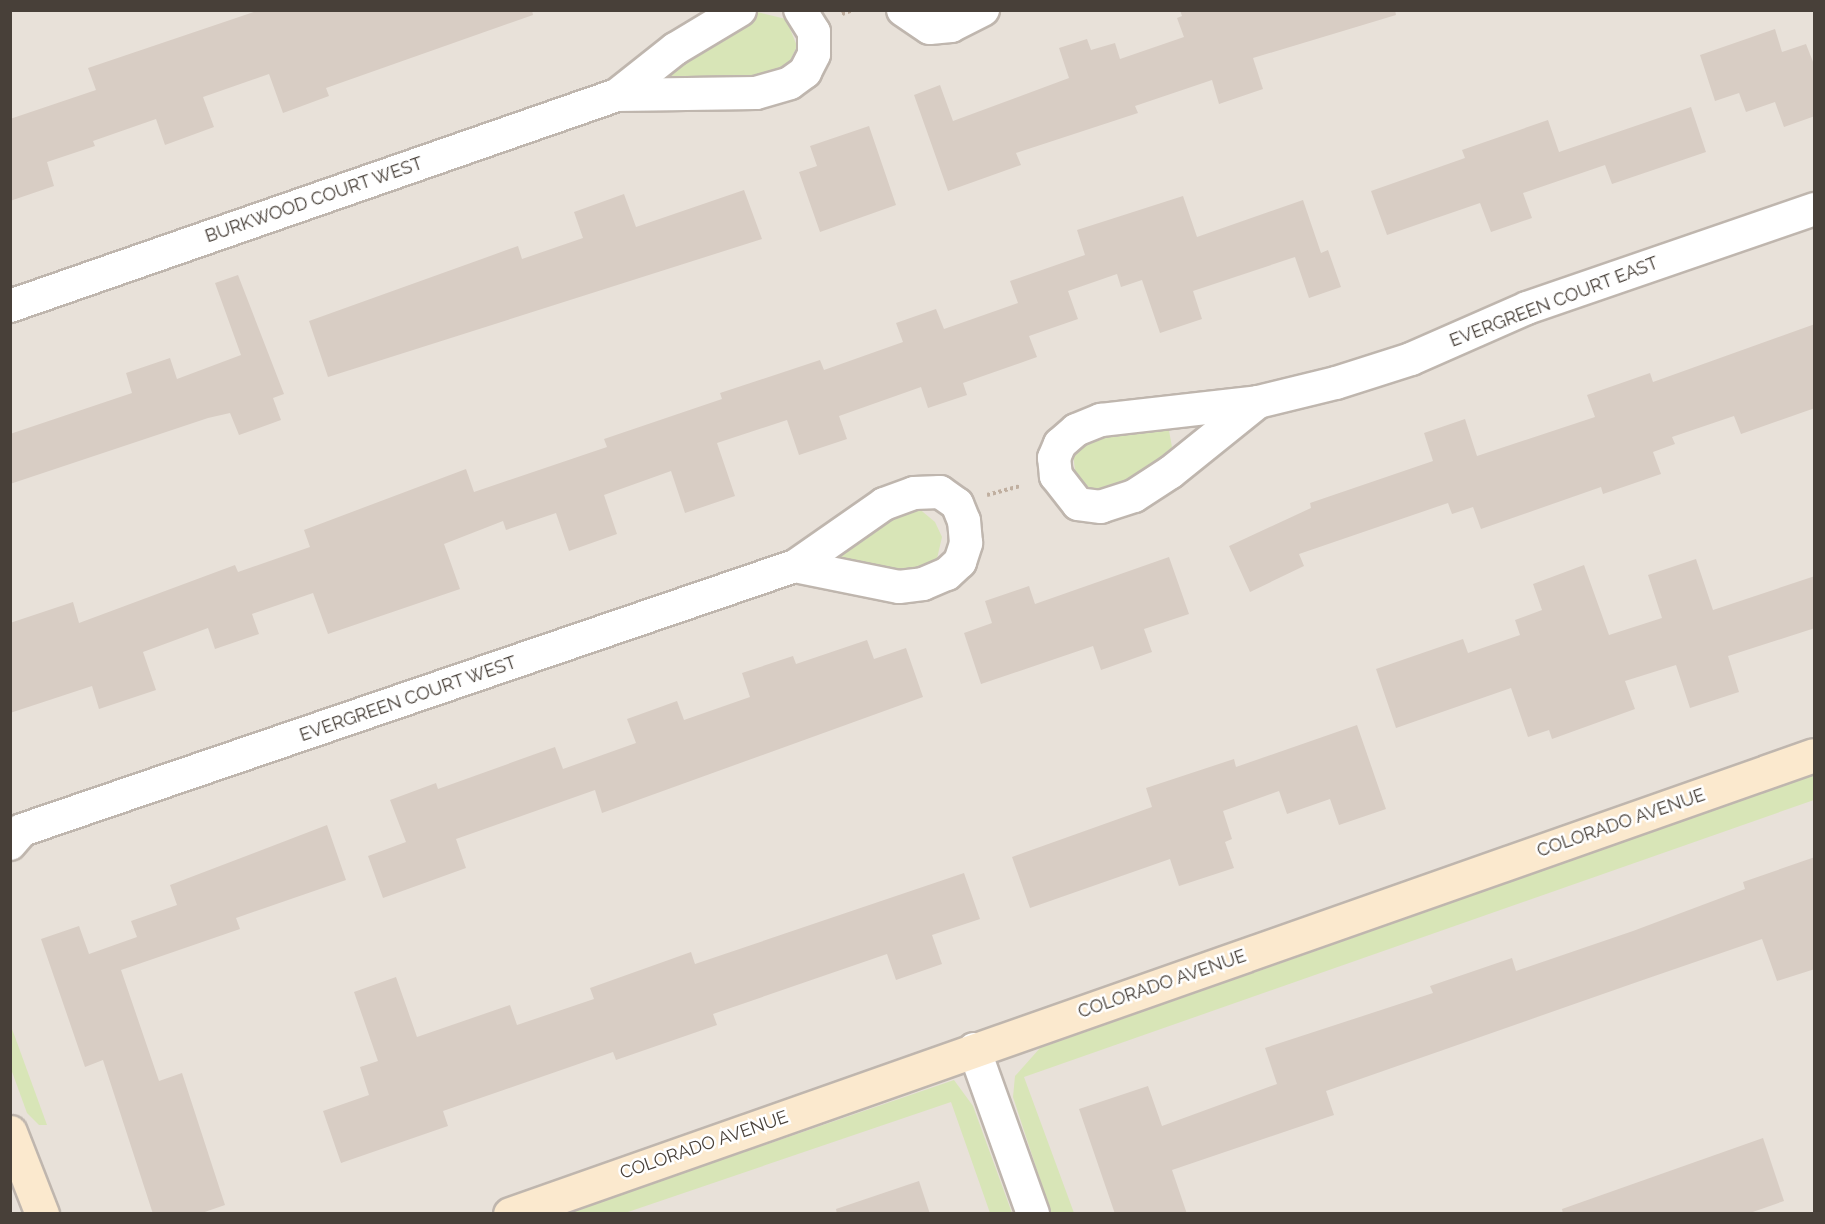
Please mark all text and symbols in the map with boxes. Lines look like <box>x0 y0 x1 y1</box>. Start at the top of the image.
street label: BURKWOOD COURT WEST <box>202 152 426 248</box>
street label: EVERGREEN COURT EAST <box>1446 252 1662 352</box>
street label: EVERGREEN COURT WEST <box>296 652 520 746</box>
street label: COLORADO AVENUE <box>1534 784 1708 862</box>
street label: COLORADO AVENUE <box>1075 945 1249 1023</box>
street label: COLORADO AVENUE <box>617 1106 791 1184</box>

